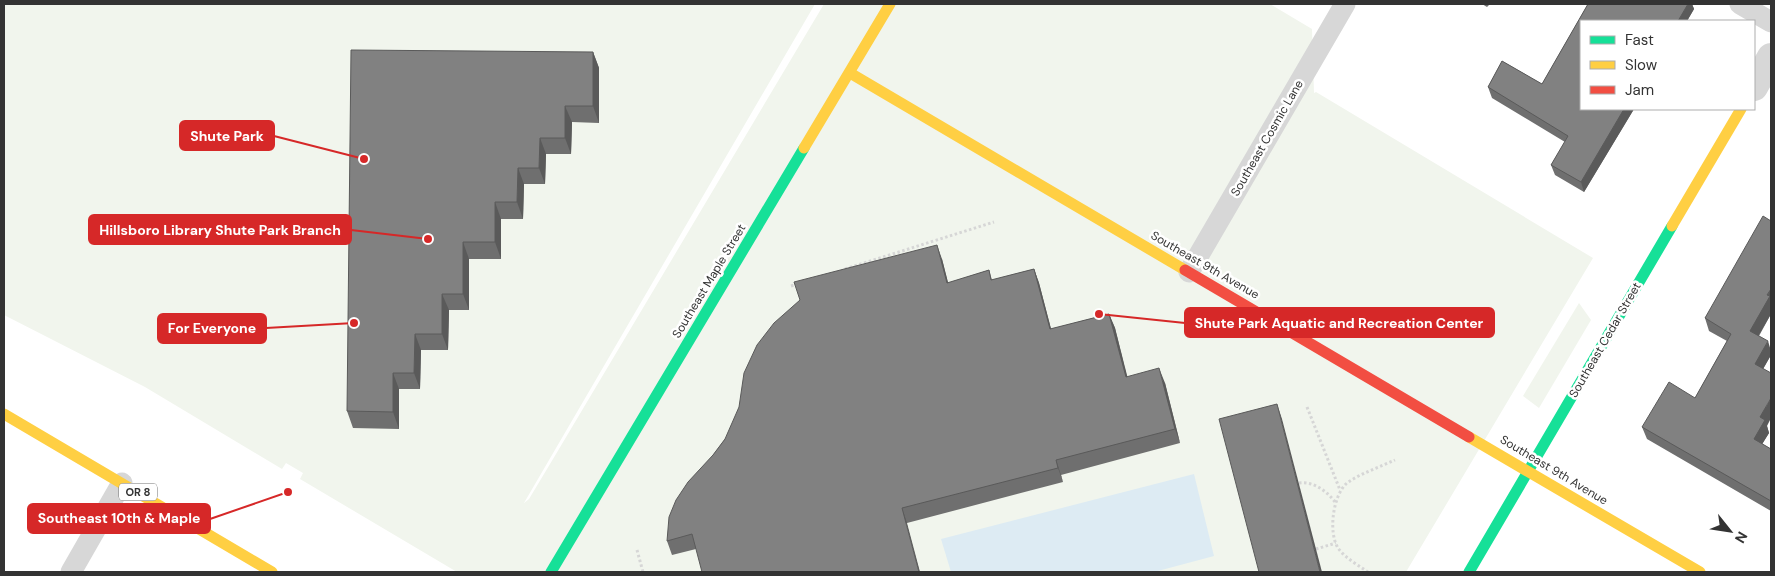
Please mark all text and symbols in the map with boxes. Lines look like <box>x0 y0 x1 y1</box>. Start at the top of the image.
legend <box>1580 20 1755 110</box>
text: Fast <box>1625 30 1654 50</box>
text: Slow <box>1625 55 1658 75</box>
street label: Southeast Cosmic Lane <box>1227 77 1307 199</box>
text: Jam <box>1625 80 1654 100</box>
callout: Shute Park <box>180 121 274 150</box>
text: Shute Park <box>190 127 264 145</box>
callout: Hillsboro Library Shute Park Branch <box>89 215 351 244</box>
text: Hillsboro Library Shute Park Branch <box>99 221 341 239</box>
street label: Southeast Maple Street <box>669 221 750 341</box>
street label: Southeast 9th Avenue <box>1148 227 1262 303</box>
street label: Southeast Cedar Street <box>1565 279 1645 401</box>
callout: Shute Park Aquatic and Recreation Center <box>1185 308 1494 337</box>
callout: For Everyone <box>158 314 266 343</box>
text: Shute Park Aquatic and Recreation Center <box>1195 314 1484 332</box>
text: For Everyone <box>168 319 256 337</box>
street label: Southeast 9th Avenue <box>1497 432 1611 509</box>
road number: OR 8 <box>119 484 157 501</box>
callout: Southeast 10th & Maple <box>28 504 210 533</box>
north arrow <box>1705 506 1755 556</box>
text: Southeast 10th & Maple <box>38 509 200 527</box>
text: N <box>1731 529 1752 546</box>

